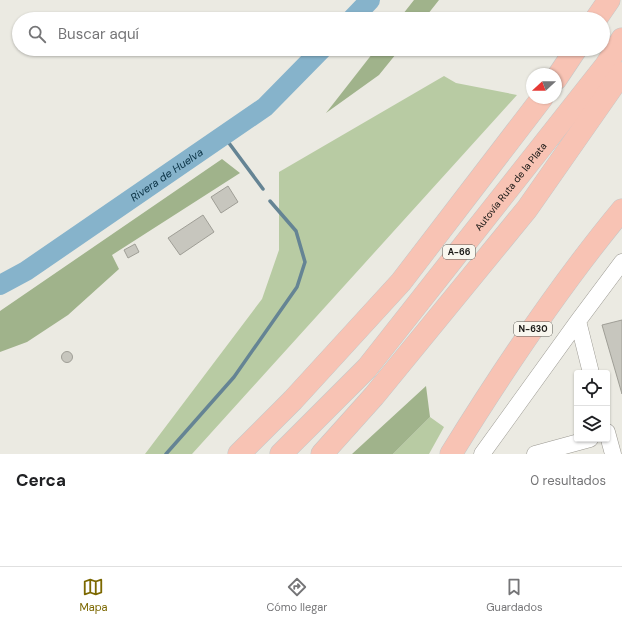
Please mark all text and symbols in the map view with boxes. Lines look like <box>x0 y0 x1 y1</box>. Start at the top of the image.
search box <box>12 12 610 56</box>
icon: search <box>26 23 48 45</box>
text: Buscar aquí <box>58 24 139 44</box>
north arrow <box>526 68 562 104</box>
street label: Autovía Ruta de la Plata <box>472 140 549 233</box>
water label: Rivera de Huelva <box>127 145 206 204</box>
road number: A-66 <box>443 245 475 259</box>
road number: N-630 <box>514 322 552 336</box>
map controls <box>574 370 610 442</box>
button: locate <box>574 370 610 406</box>
button: layers <box>574 406 610 442</box>
text: Cerca <box>16 469 66 491</box>
text: 0 resultados <box>530 472 606 489</box>
tab: Mapa <box>79 576 108 614</box>
tab: Cómo llegar <box>266 576 327 614</box>
tab: Guardados <box>486 576 543 614</box>

